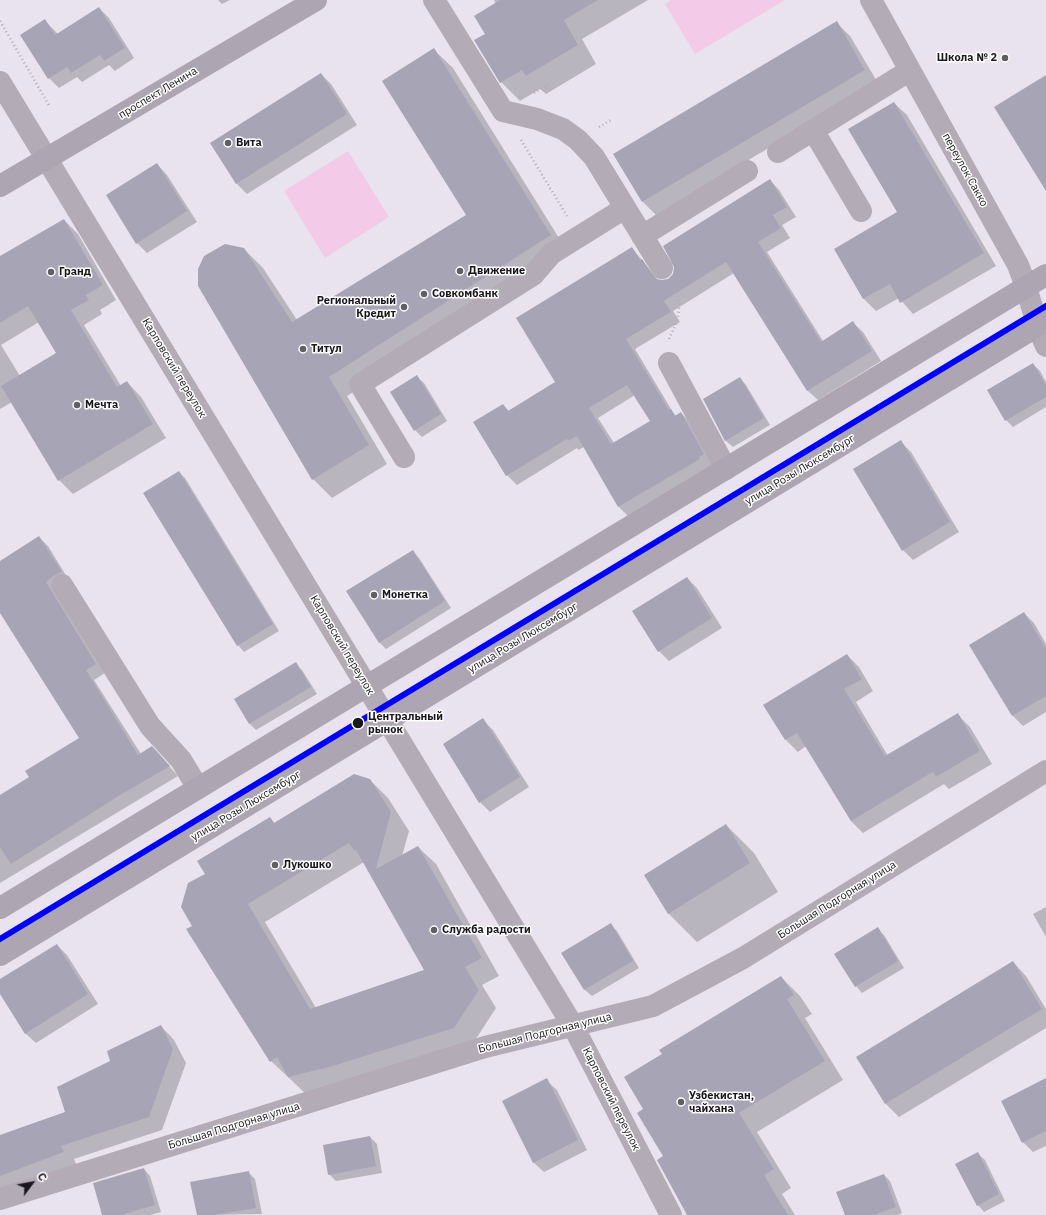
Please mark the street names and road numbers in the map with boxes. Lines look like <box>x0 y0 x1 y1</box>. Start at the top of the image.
street label: проспект Ленина <box>116 64 200 122</box>
street label: переулок Сакко <box>939 131 991 209</box>
street label: Карповский переулок <box>139 316 209 420</box>
street label: улица Розы Люксембург <box>743 432 857 508</box>
street label: Карповский переулок <box>307 593 377 697</box>
street label: улица Розы Люксембург <box>466 600 580 676</box>
street label: улица Розы Люксембург <box>189 768 303 844</box>
street label: Большая Подгорная улица <box>775 858 899 942</box>
street label: Большая Подгорная улица <box>477 1010 613 1056</box>
street label: Карповский переулок <box>579 1045 643 1153</box>
street label: Большая Подгорная улица <box>167 1100 301 1152</box>

